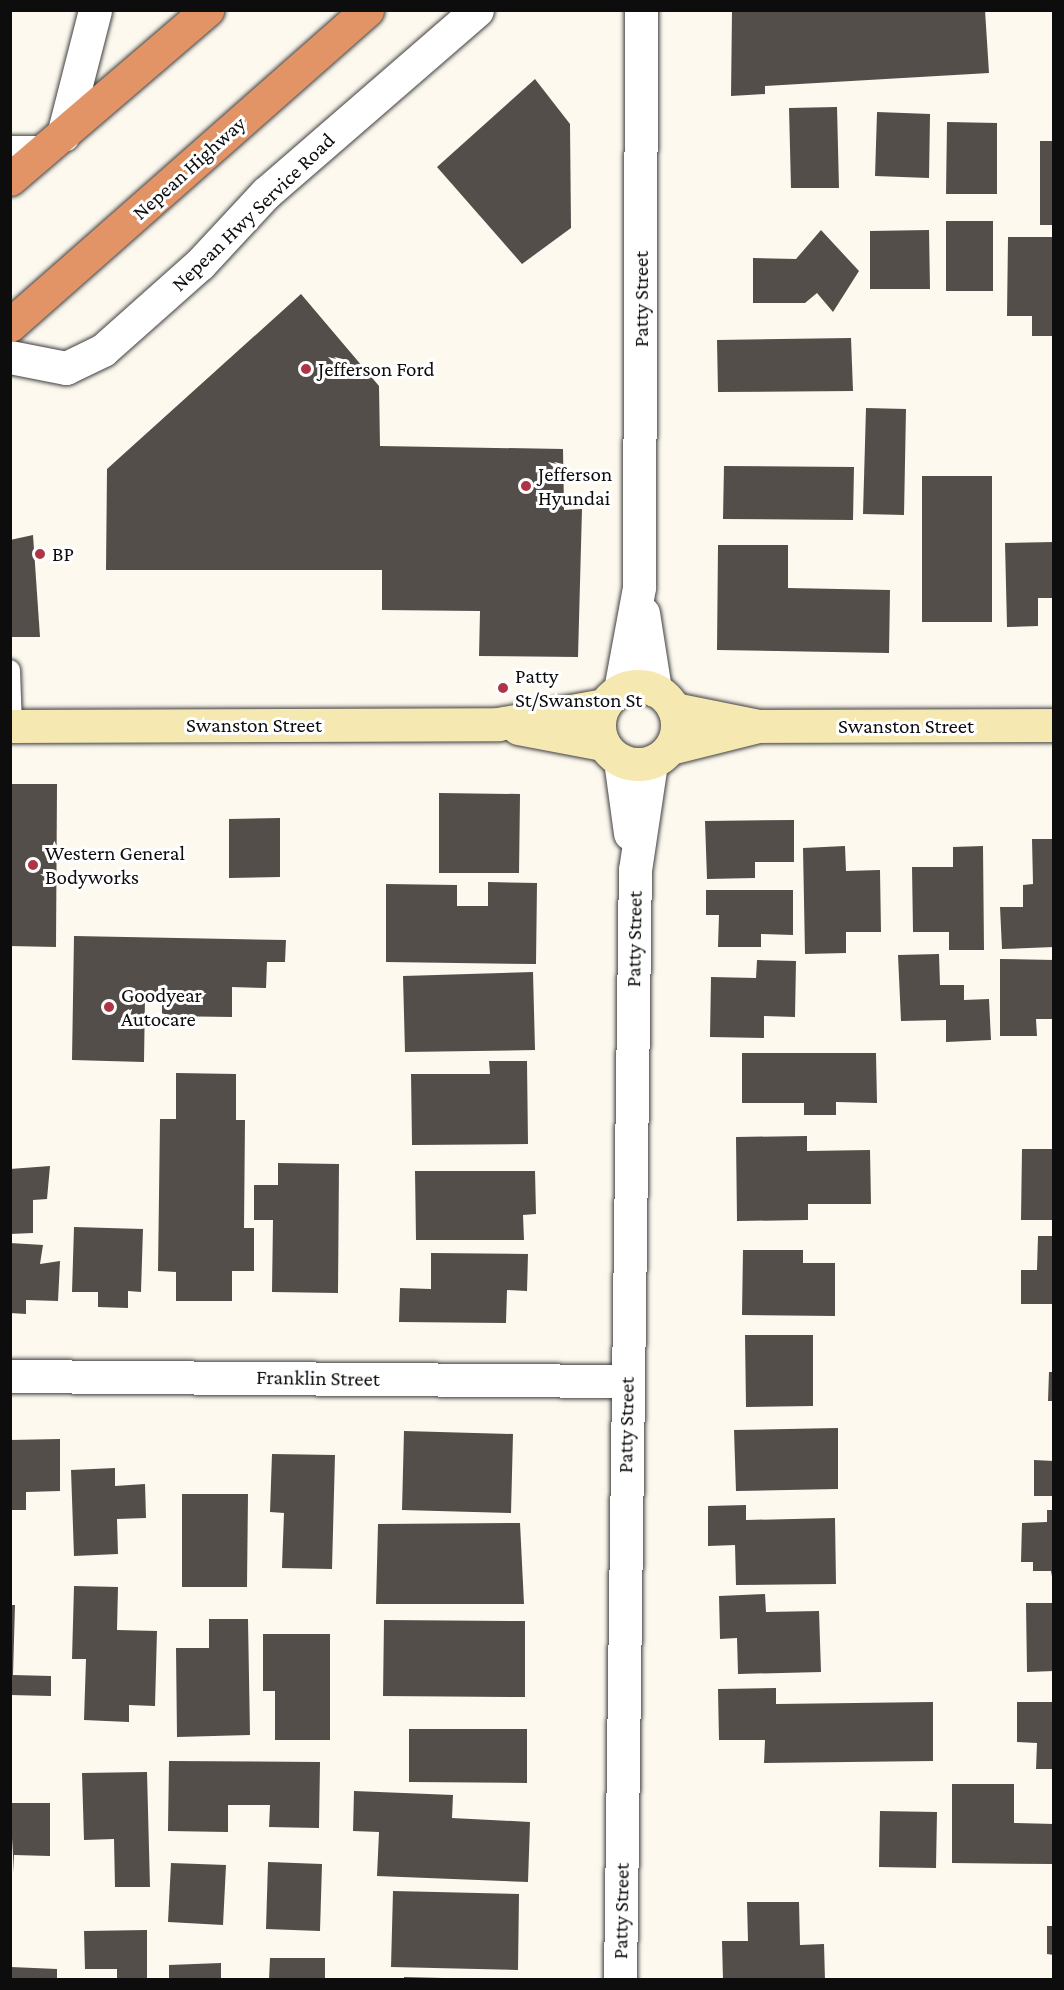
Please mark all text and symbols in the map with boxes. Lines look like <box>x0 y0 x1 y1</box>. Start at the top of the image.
street label: Nepean Highway <box>127 111 251 225</box>
street label: Nepean Hwy Service Road <box>166 127 340 297</box>
street label: Patty Street <box>628 251 654 347</box>
place label: Jefferson Ford <box>318 356 435 382</box>
marker: Jefferson Ford <box>299 362 313 376</box>
place label: Jefferson Hyundai <box>538 461 612 511</box>
marker: Jefferson Hyundai <box>519 479 533 493</box>
place label: BP <box>52 541 74 567</box>
marker: BP <box>33 547 47 561</box>
place label: Patty St/Swanston St <box>515 663 642 713</box>
marker: Patty St/Swanston St <box>496 681 510 695</box>
street label: Swanston Street <box>186 712 322 738</box>
street label: Swanston Street <box>838 713 974 739</box>
place label: Western General Bodyworks <box>45 840 185 890</box>
marker: Western General Bodyworks <box>26 858 40 872</box>
street label: Patty Street <box>621 891 647 987</box>
place label: Goodyear Autocare <box>121 982 202 1032</box>
marker: Goodyear Autocare <box>102 1000 116 1014</box>
street label: Franklin Street <box>256 1364 380 1392</box>
street label: Patty Street <box>613 1377 639 1473</box>
street label: Patty Street <box>608 1863 634 1959</box>

